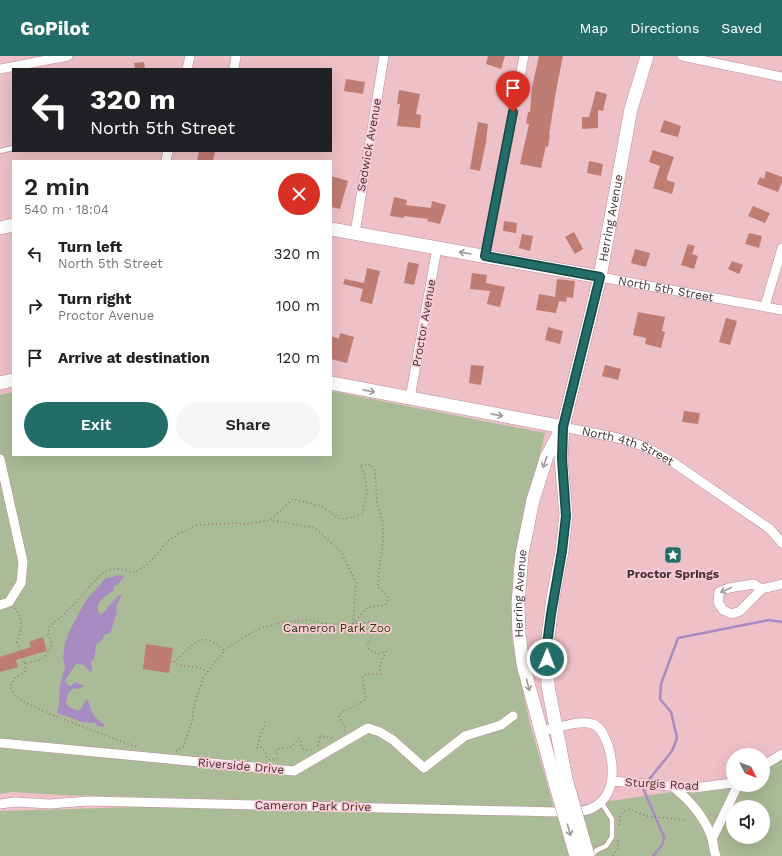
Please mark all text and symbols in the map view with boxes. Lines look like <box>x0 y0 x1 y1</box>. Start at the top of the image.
text: GoPilot <box>20 17 89 40</box>
text: Map <box>580 20 608 36</box>
text: Directions <box>630 20 699 36</box>
text: Saved <box>721 20 762 36</box>
pin <box>496 71 530 112</box>
icon: arrive <box>502 77 524 99</box>
text: 320 m <box>90 83 176 116</box>
icon: left <box>24 84 76 136</box>
street label: Sedwick Avenue <box>354 97 384 193</box>
text: North 5th Street <box>90 117 235 138</box>
text: 2 min <box>24 173 90 201</box>
button: close <box>278 173 320 215</box>
street label: Herring Avenue <box>596 173 626 263</box>
text: 540 m · 18:04 <box>24 202 109 217</box>
text: Turn left <box>58 238 122 256</box>
icon: left <box>24 243 46 265</box>
text: 320 m <box>274 245 320 263</box>
one-way arrow <box>459 249 472 257</box>
text: North 5th Street <box>58 256 163 271</box>
street label: North 5th Street <box>617 273 715 304</box>
street label: Proctor Avenue <box>409 278 439 368</box>
text: Turn right <box>58 290 131 308</box>
icon: right <box>24 295 46 317</box>
text: 100 m <box>276 297 320 315</box>
text: Proctor Avenue <box>58 308 154 323</box>
icon: arrive <box>24 347 46 369</box>
text: Arrive at destination <box>58 349 210 367</box>
text: 120 m <box>277 349 320 367</box>
one-way arrow <box>362 387 375 395</box>
button: Exit <box>24 402 168 448</box>
button: Share <box>176 402 320 448</box>
one-way arrow <box>490 411 503 419</box>
street label: North 4th Street <box>581 424 676 468</box>
one-way arrow <box>541 455 549 467</box>
place icon: Proctor Springs <box>663 545 683 565</box>
street label: Herring Avenue <box>511 548 530 638</box>
place label: Proctor Springs <box>627 567 720 581</box>
one-way arrow <box>720 587 732 594</box>
park label: Cameron Park Zoo <box>283 621 391 635</box>
position arrow <box>526 638 568 680</box>
one-way arrow <box>525 679 533 692</box>
north arrow <box>726 748 770 792</box>
map controls <box>726 748 770 844</box>
street label: Riverside Drive <box>197 755 285 777</box>
street label: Sturgis Road <box>625 775 699 793</box>
street label: Cameron Park Drive <box>255 798 371 814</box>
button: sound <box>726 800 770 844</box>
one-way arrow <box>566 824 573 837</box>

